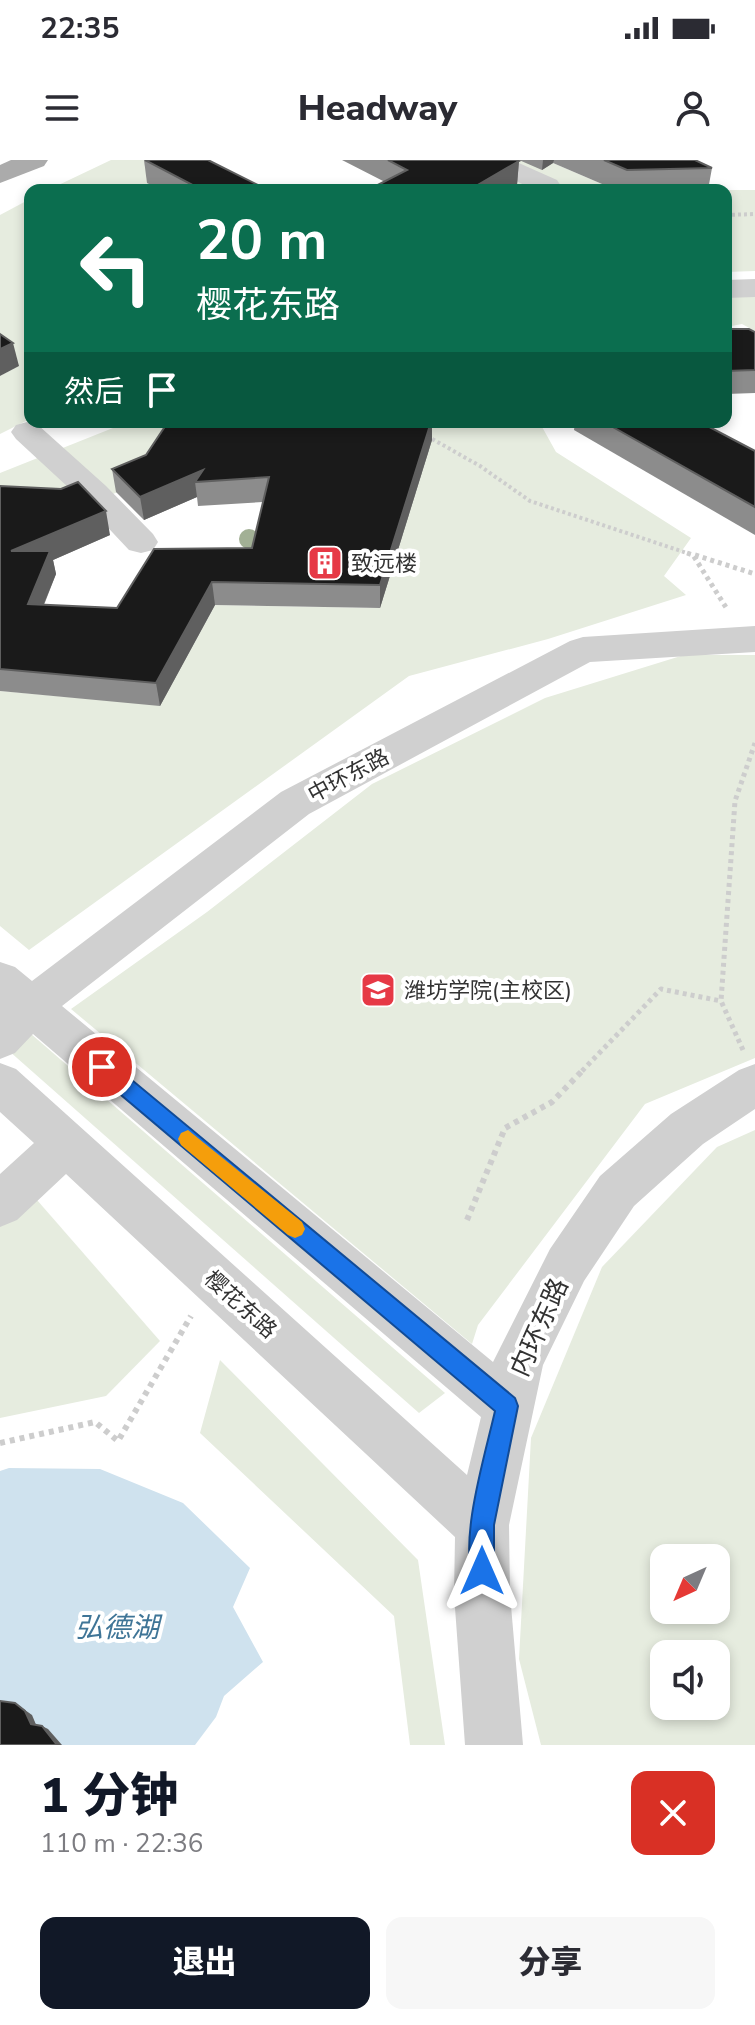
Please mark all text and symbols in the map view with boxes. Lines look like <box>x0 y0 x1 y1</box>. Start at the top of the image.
text: 22:35 <box>40 8 119 49</box>
text: Headway <box>298 84 457 133</box>
icon: menu <box>40 86 84 130</box>
icon: person <box>671 86 715 130</box>
text: 20 m <box>196 202 327 279</box>
icon: left <box>64 216 168 320</box>
text: 樱花东路 <box>196 281 340 330</box>
icon: arrive <box>140 368 184 412</box>
text: 然后 <box>64 372 124 413</box>
building icon: 致远楼 <box>306 544 344 582</box>
place label: 致远楼 <box>351 549 417 579</box>
street label: 中环东路 <box>303 742 394 810</box>
school or university icon: 潍坊学院(主校区) <box>359 971 397 1009</box>
place label: 潍坊学院(主校区) <box>404 976 572 1006</box>
pin <box>68 1033 136 1101</box>
icon: arrive <box>80 1045 124 1089</box>
street label: 樱花东路 <box>198 1264 283 1345</box>
street label: 内环东路 <box>502 1273 577 1382</box>
position arrow <box>440 1529 524 1613</box>
north arrow <box>650 1544 730 1624</box>
map controls <box>650 1544 730 1720</box>
water label: 弘德湖 <box>75 1609 163 1647</box>
button: sound <box>650 1640 730 1720</box>
text: 1 分钟 <box>40 1763 178 1829</box>
button: close <box>631 1771 715 1855</box>
text: 110 m · 22:36 <box>40 1826 203 1861</box>
button: 退出 <box>40 1917 370 2009</box>
button: 分享 <box>386 1917 715 2009</box>

